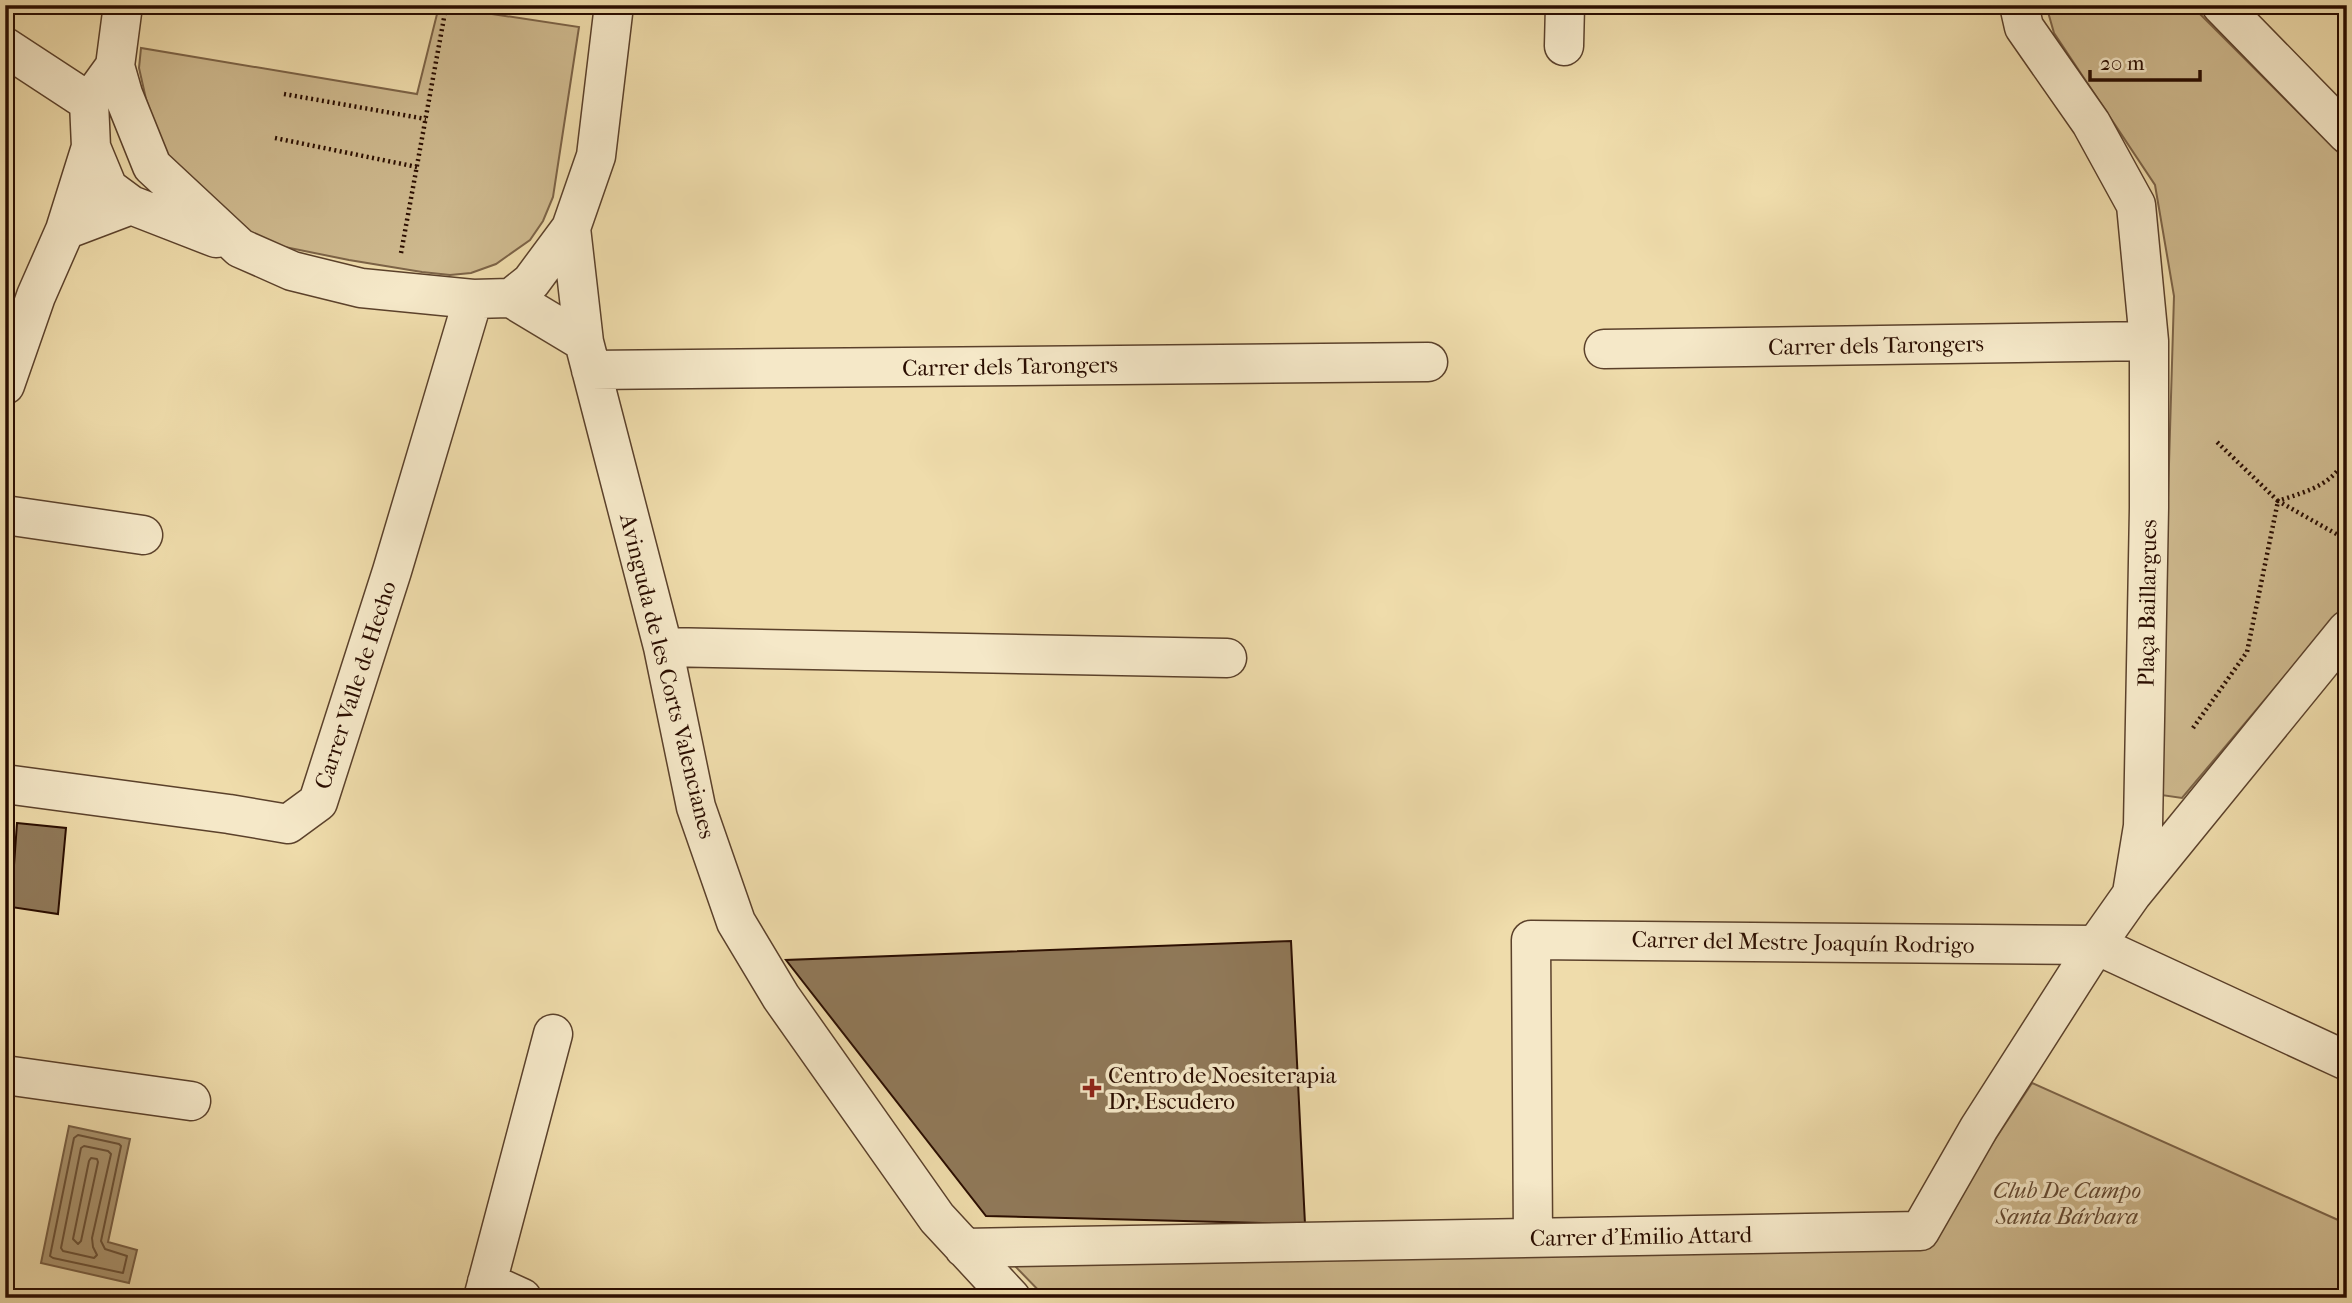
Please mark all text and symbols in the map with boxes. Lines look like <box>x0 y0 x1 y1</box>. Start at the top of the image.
scale bar <box>2090 38 2200 82</box>
text: 20 m <box>2100 51 2145 75</box>
street label: Carrer dels Tarongers <box>1768 330 1984 361</box>
street label: Carrer dels Tarongers <box>902 351 1118 382</box>
street label: Avinguda de les Corts Valencianes <box>614 510 721 841</box>
street label: Plaça Baillargues <box>2133 519 2162 687</box>
street label: Carrer Valle de Hecho <box>309 578 402 793</box>
street label: Carrer del Mestre Joaquín Rodrigo <box>1631 926 1975 959</box>
place label: Centro de Noesiterapia Dr. Escudero <box>1108 1062 1337 1115</box>
marker: Centro de Noesiterapia Dr. Escudero <box>1082 1078 1102 1098</box>
park label: Club De Campo Santa Bárbara <box>1993 1177 2141 1230</box>
street label: Carrer d'Emilio Attard <box>1530 1221 1753 1252</box>

